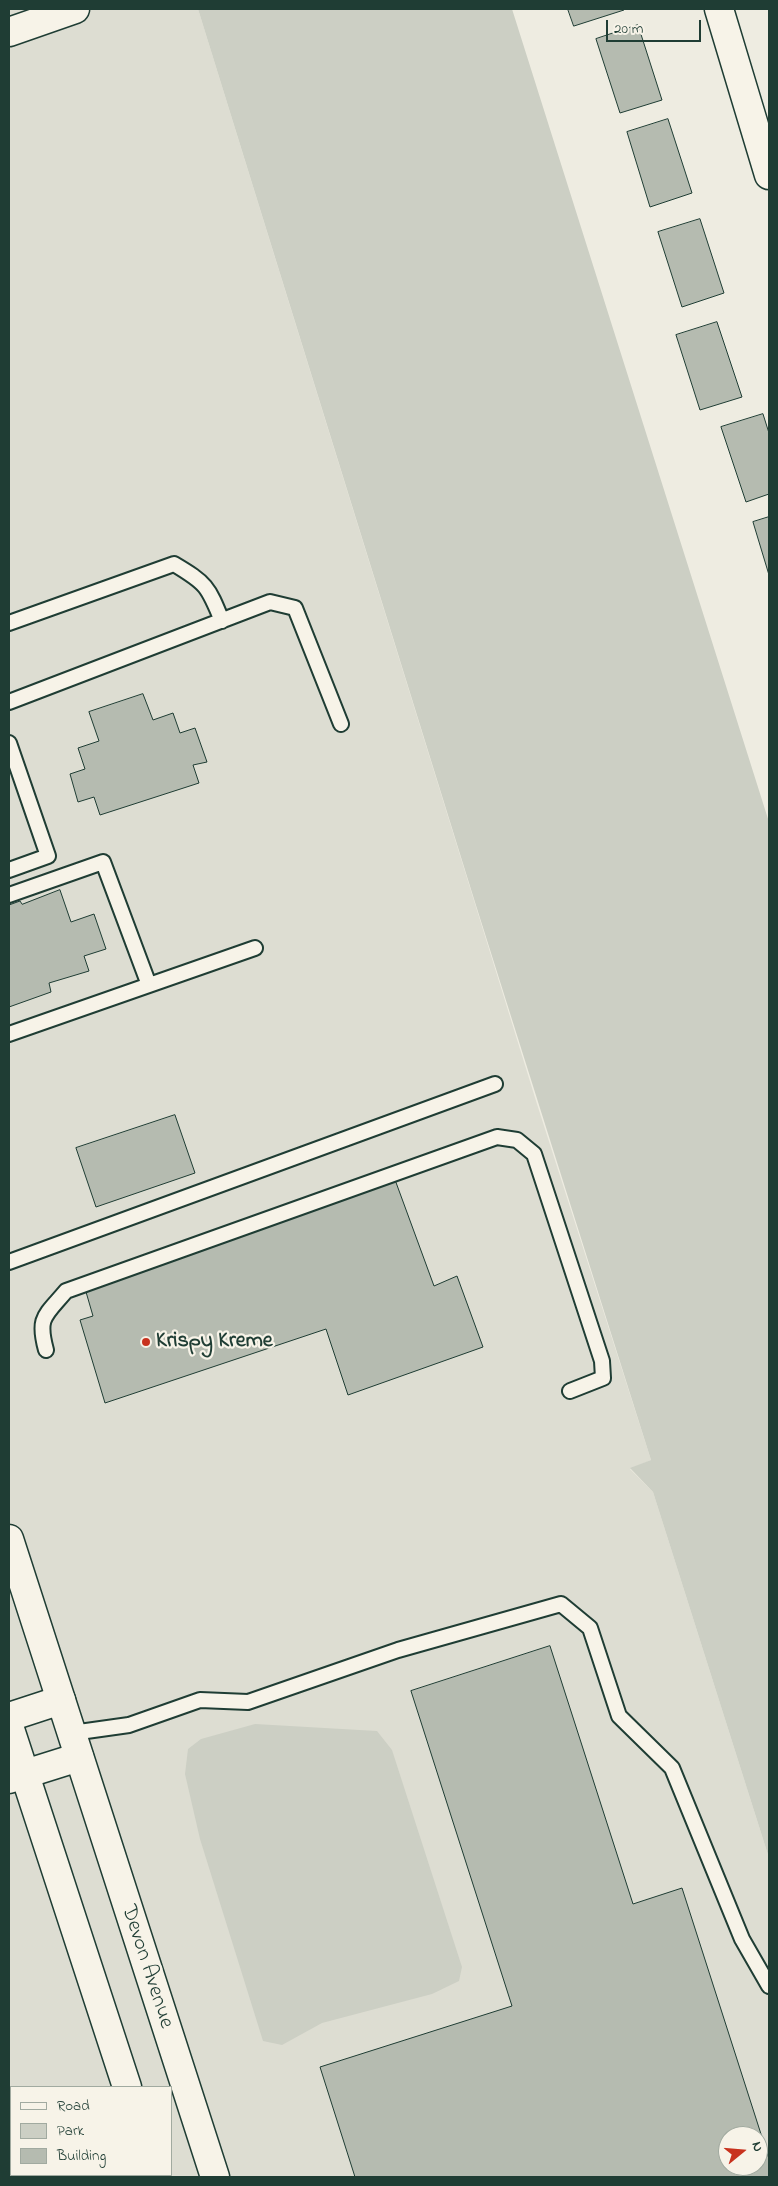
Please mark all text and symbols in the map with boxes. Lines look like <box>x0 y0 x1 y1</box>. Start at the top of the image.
scale bar <box>608 10 703 42</box>
text: 20 m <box>614 18 643 40</box>
place label: Krispy Kreme <box>156 1329 273 1355</box>
marker: Krispy Kreme <box>140 1336 152 1348</box>
street label: Devon Avenue <box>114 1902 178 2032</box>
legend <box>10 2086 172 2176</box>
text: Road <box>57 2095 90 2117</box>
text: Park <box>57 2120 84 2142</box>
north arrow <box>718 2126 768 2176</box>
text: N <box>745 2139 768 2154</box>
text: Building <box>57 2145 106 2167</box>

